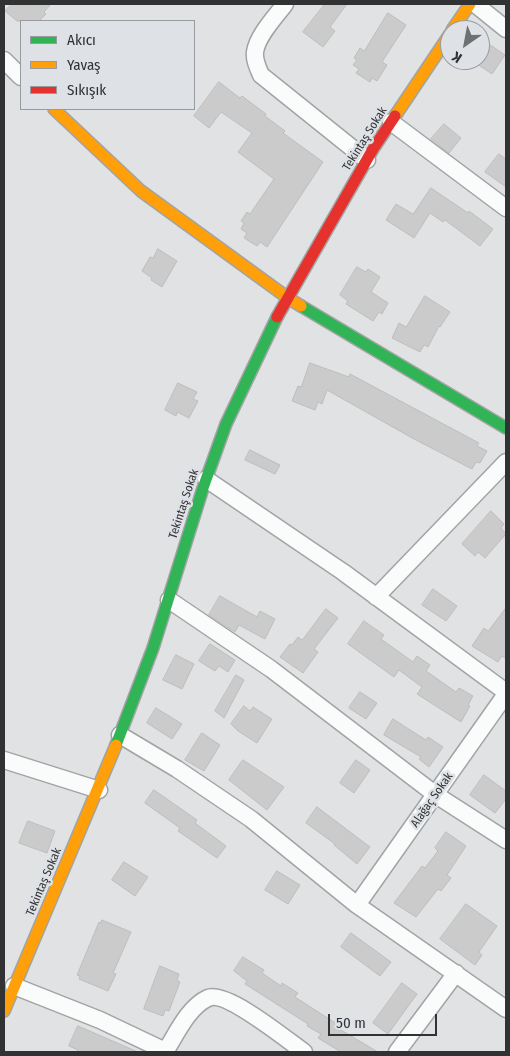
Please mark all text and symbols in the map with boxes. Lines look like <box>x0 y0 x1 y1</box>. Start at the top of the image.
legend <box>20 20 195 110</box>
north arrow <box>440 20 490 70</box>
text: Akıcı <box>67 31 96 49</box>
text: K <box>449 48 465 67</box>
text: Yavaş <box>67 56 101 74</box>
text: Sıkışık <box>67 81 106 99</box>
street label: Tekintaş Sokak <box>340 104 390 174</box>
street label: Tekintaş Sokak <box>166 467 202 541</box>
street label: Alağaç Sokak <box>408 770 456 830</box>
street label: Tekintaş Sokak <box>23 846 65 918</box>
scale bar <box>330 1004 439 1036</box>
text: 50 m <box>336 1014 366 1032</box>

